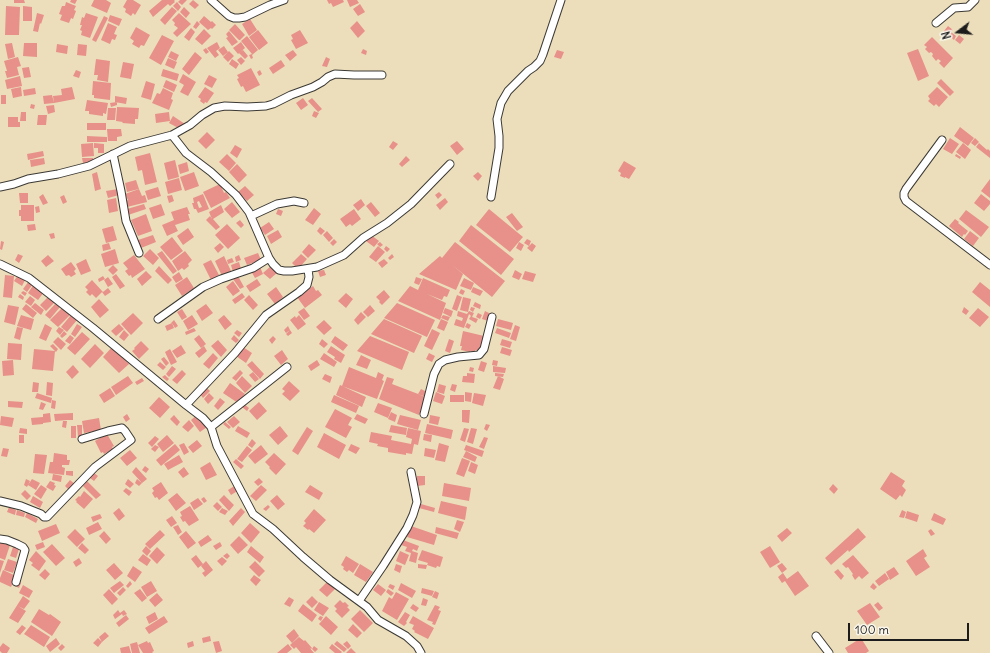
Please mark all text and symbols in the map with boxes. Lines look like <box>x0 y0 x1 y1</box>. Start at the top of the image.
north arrow <box>938 12 978 52</box>
text: N <box>939 30 954 41</box>
scale bar <box>850 615 971 641</box>
text: 100 m <box>855 622 889 637</box>

